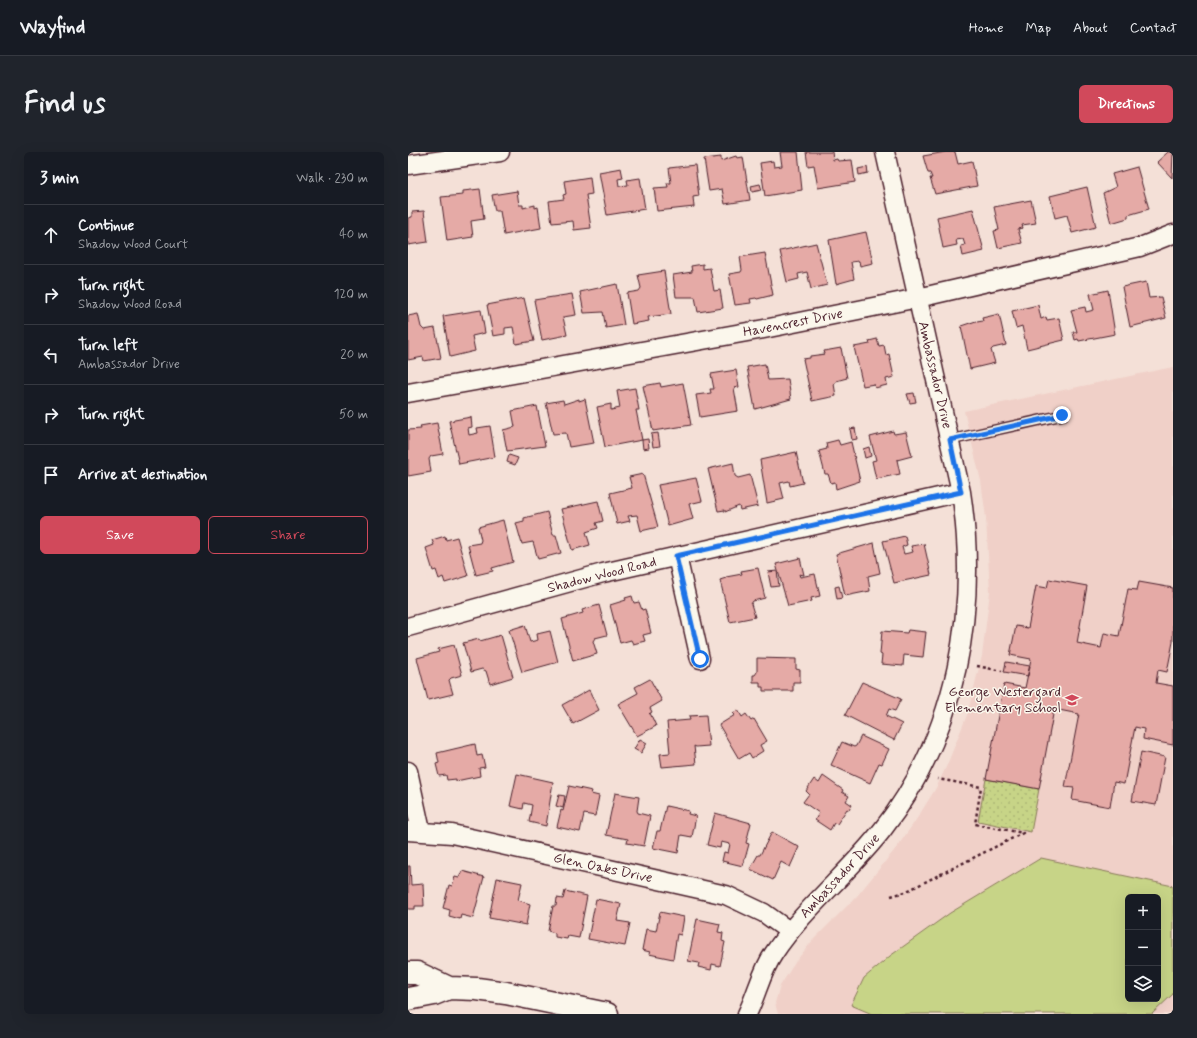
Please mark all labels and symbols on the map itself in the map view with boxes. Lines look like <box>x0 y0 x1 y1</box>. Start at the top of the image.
street label: Havencrest Drive <box>741 304 845 342</box>
street label: Ambassador Drive <box>914 320 956 430</box>
route end <box>1053 406 1071 424</box>
street label: Shadow Wood Road <box>546 553 658 597</box>
route start <box>691 650 709 668</box>
place label: George Westergard Elementary School <box>945 683 1061 717</box>
school or university icon: George Westergard Elementary School <box>1064 692 1080 708</box>
street label: Ambassador Drive <box>796 830 884 922</box>
street label: Glen Oaks Drive <box>552 849 654 887</box>

